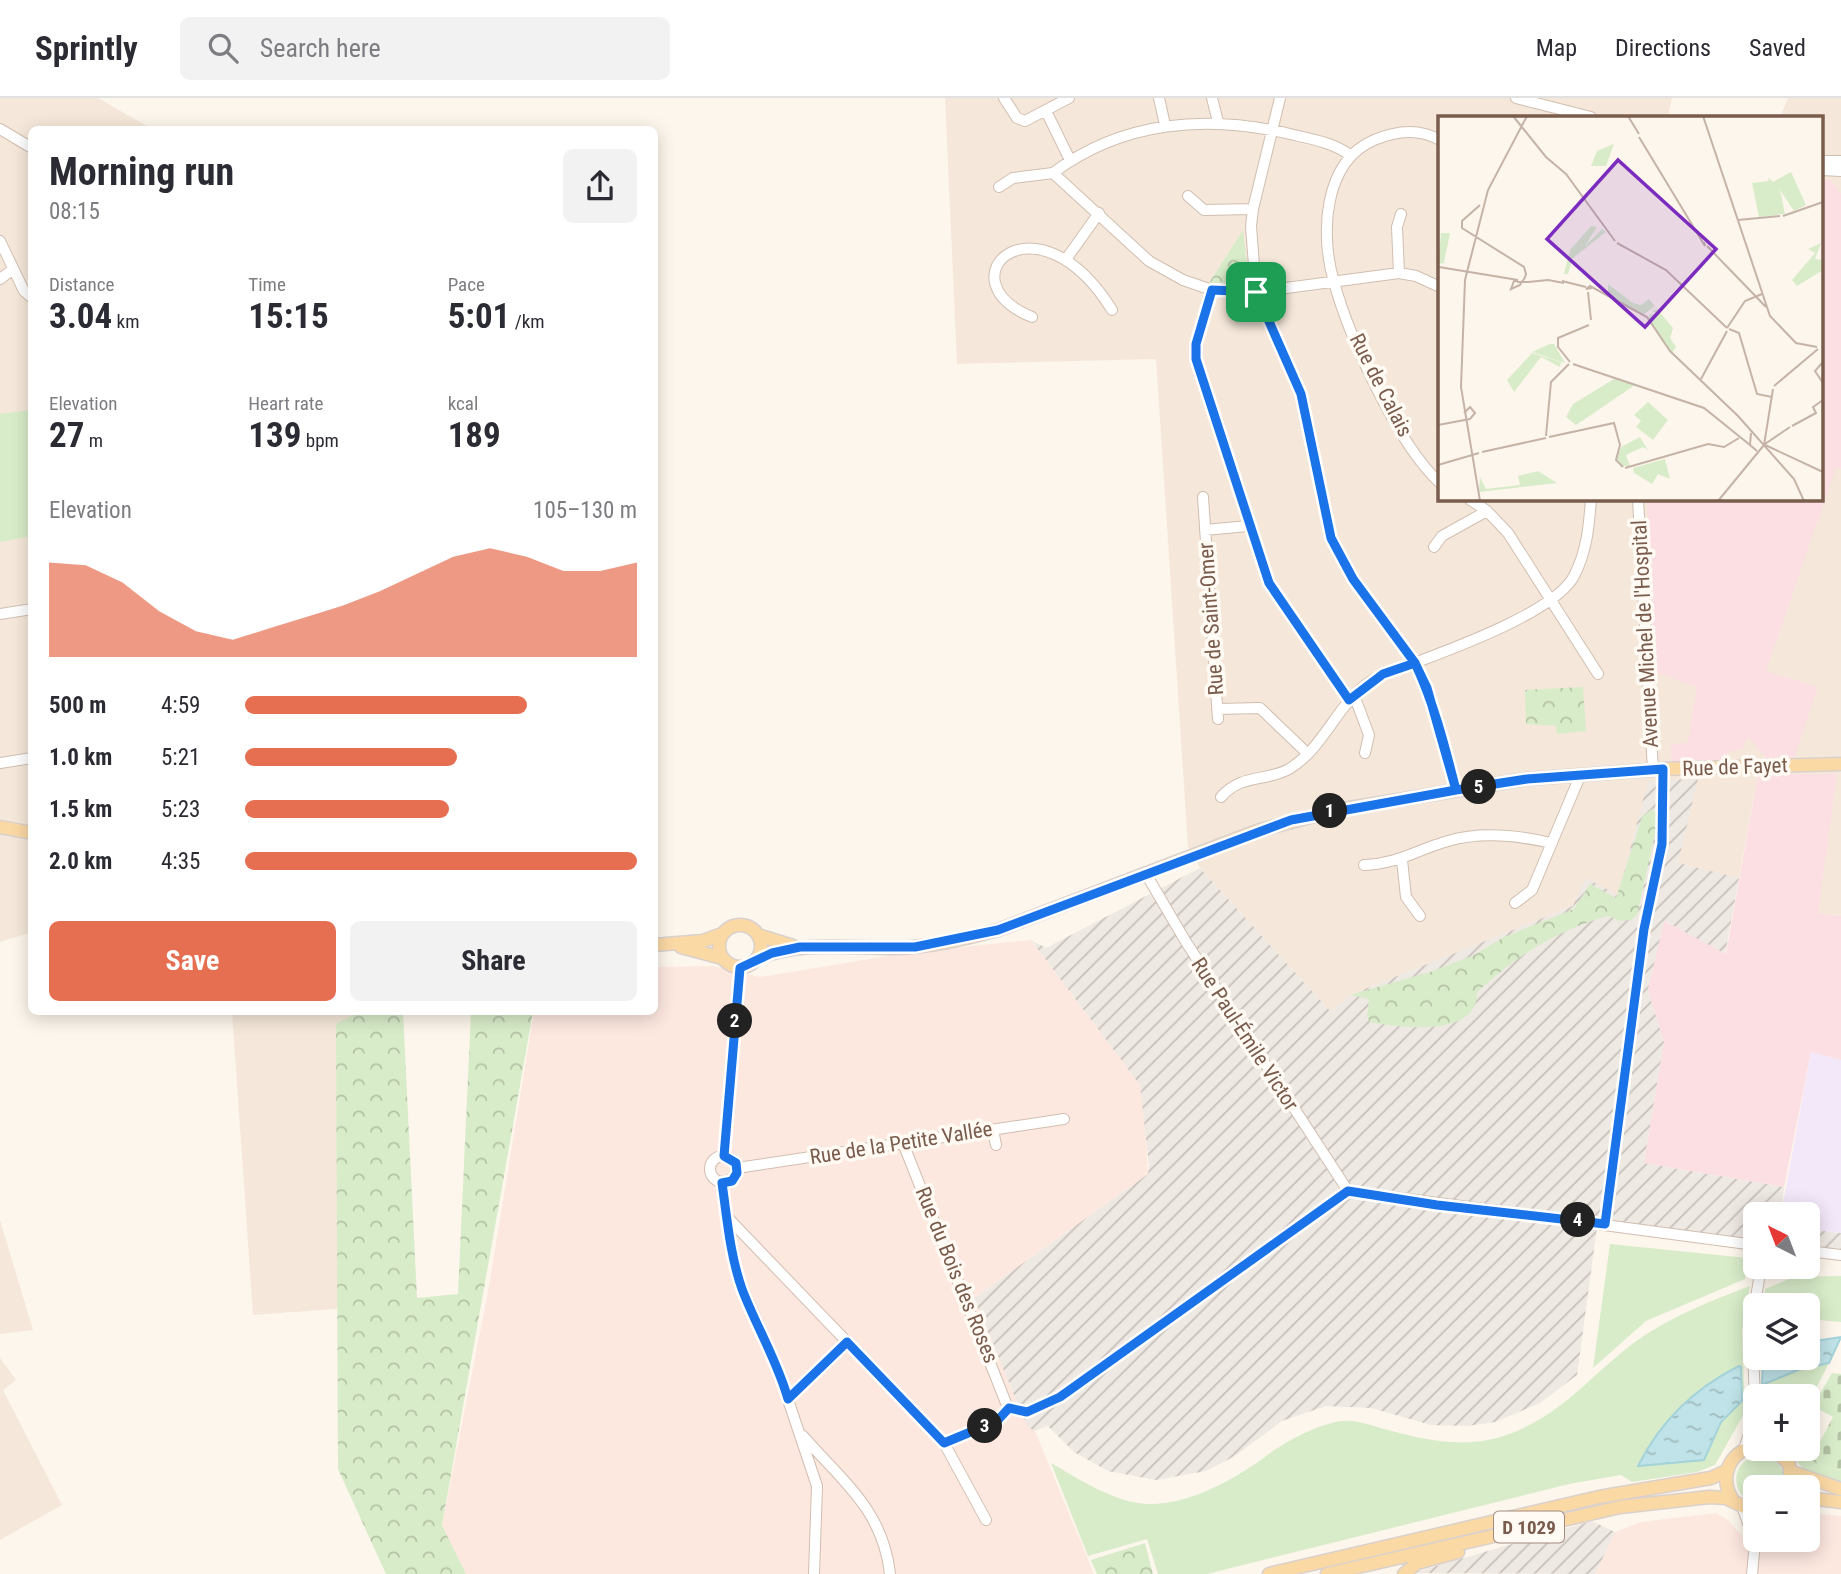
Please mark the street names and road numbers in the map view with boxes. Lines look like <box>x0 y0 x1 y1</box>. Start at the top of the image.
street label: Rue de Calais <box>1345 330 1417 440</box>
street label: Avenue Michel de l'Hospital <box>1627 519 1663 749</box>
street label: Rue de Saint-Omer <box>1194 542 1228 696</box>
street label: Rue de Fayet <box>1682 753 1788 781</box>
street label: Rue Paul-Émile Victor <box>1187 953 1303 1115</box>
street label: Rue de la Petite Vallée <box>808 1117 994 1169</box>
street label: Rue du Bois des Roses <box>911 1183 1003 1367</box>
road number: D 1029 <box>1494 1512 1564 1542</box>

